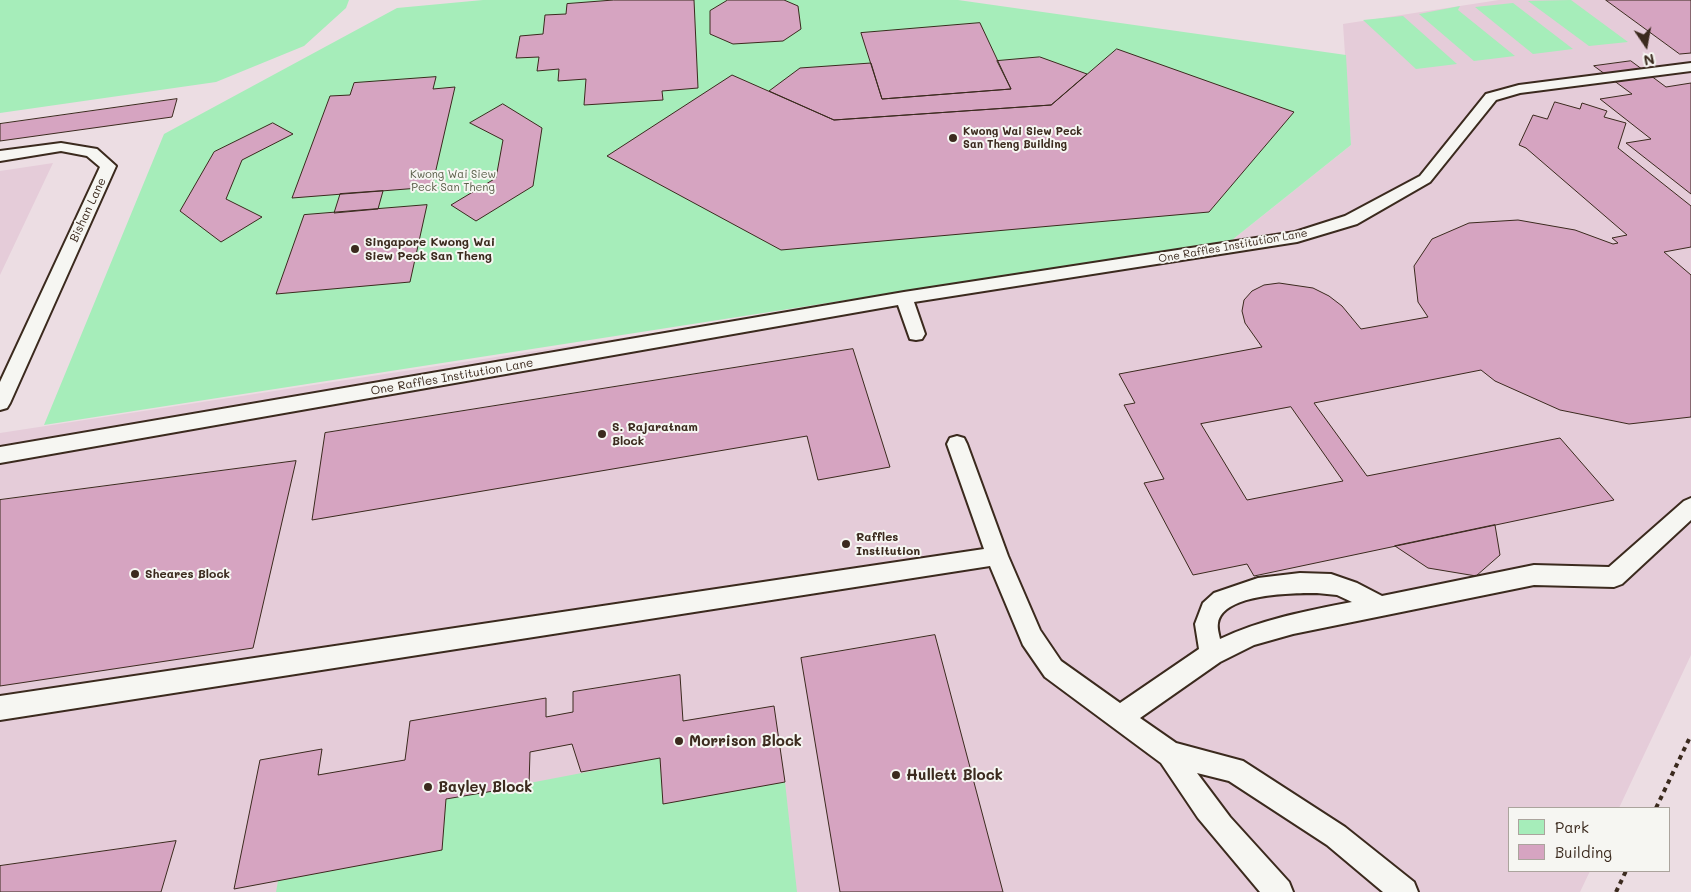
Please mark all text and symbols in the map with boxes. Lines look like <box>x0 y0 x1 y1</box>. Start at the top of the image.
north arrow <box>1621 20 1671 70</box>
text: N <box>1642 50 1656 71</box>
place label: Kwong Wai Siew Peck San Theng Building <box>963 125 1082 151</box>
marker: Kwong Wai Siew Peck San Theng Building <box>947 132 959 144</box>
park label: Kwong Wai Siew Peck San Theng <box>410 168 496 194</box>
street label: Bishan Lane <box>67 175 109 245</box>
street label: One Raffles Institution Lane <box>1157 226 1309 266</box>
place label: Singapore Kwong Wai Siew Peck San Theng <box>365 235 495 263</box>
marker: Singapore Kwong Wai Siew Peck San Theng <box>349 243 361 255</box>
street label: One Raffles Institution Lane <box>370 356 534 398</box>
place label: S. Rajaratnam Block <box>612 420 698 448</box>
marker: S. Rajaratnam Block <box>596 428 608 440</box>
place label: Raffles Institution <box>856 530 920 558</box>
marker: Raffles Institution <box>840 538 852 550</box>
place label: Sheares Block <box>145 567 230 581</box>
marker: Sheares Block <box>129 568 141 580</box>
place label: Morrison Block <box>689 732 802 750</box>
marker: Morrison Block <box>673 735 685 747</box>
place label: Hullett Block <box>906 766 1003 784</box>
marker: Hullett Block <box>890 769 902 781</box>
place label: Bayley Block <box>438 778 532 796</box>
marker: Bayley Block <box>422 781 434 793</box>
legend <box>1508 807 1671 872</box>
text: Park <box>1555 817 1589 837</box>
text: Building <box>1555 842 1612 862</box>

